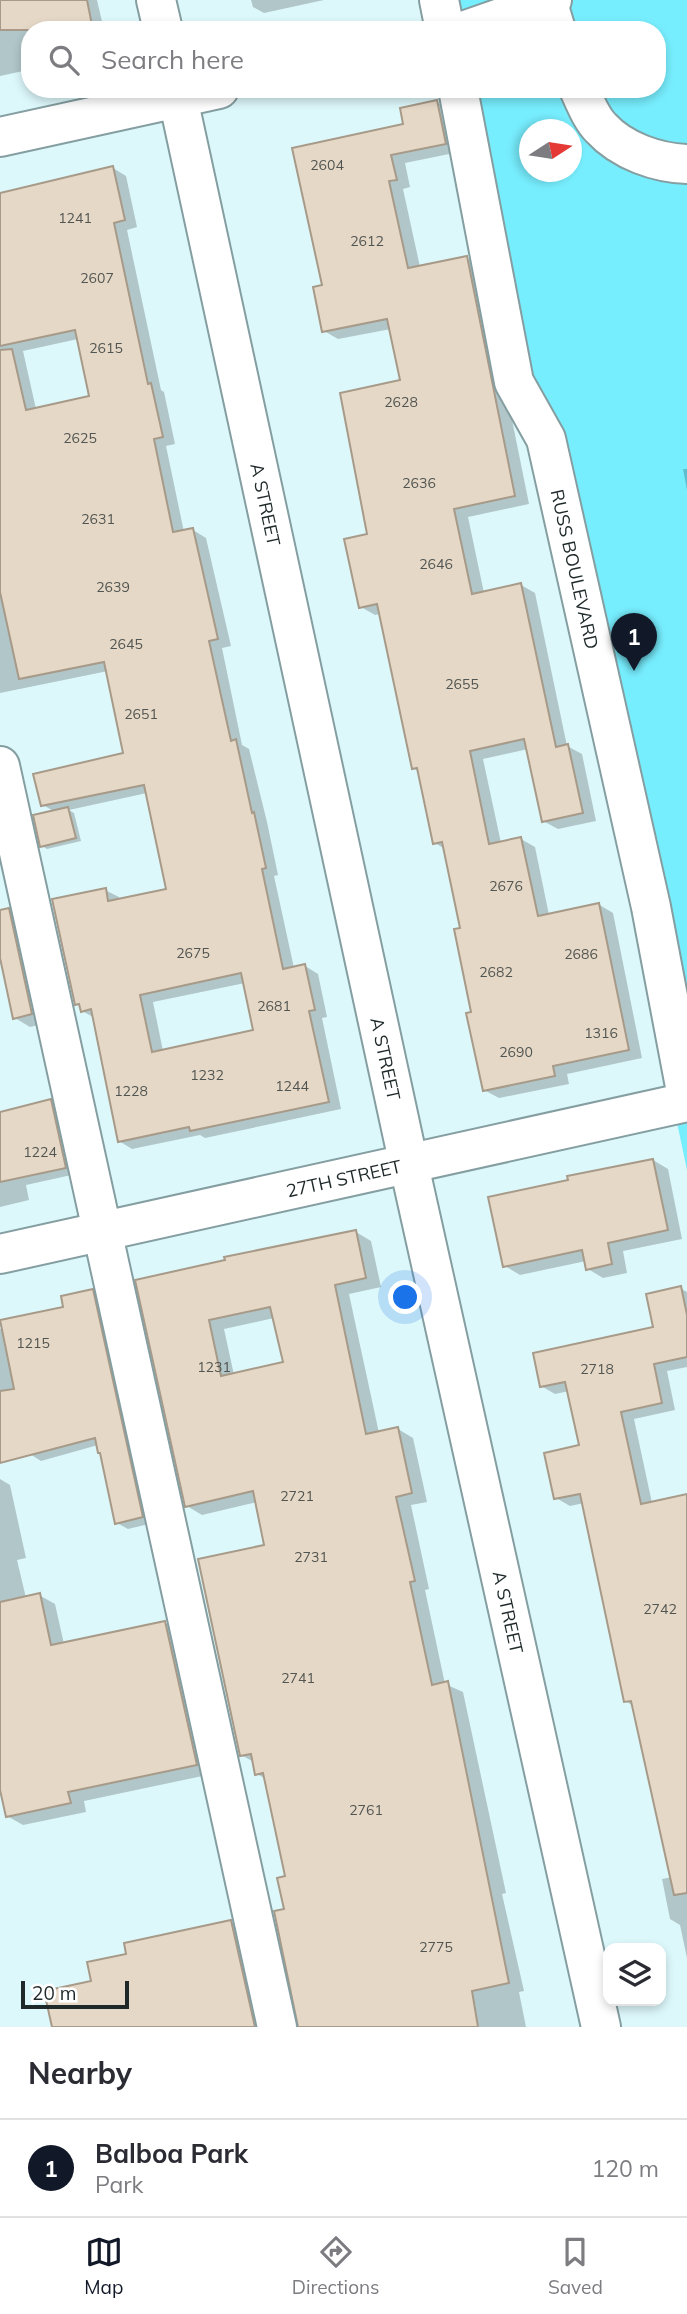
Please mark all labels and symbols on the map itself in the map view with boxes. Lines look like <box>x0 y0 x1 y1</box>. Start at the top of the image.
north arrow <box>519 119 582 182</box>
house number: 2604 <box>310 156 344 174</box>
house number: 1241 <box>58 209 92 227</box>
house number: 2612 <box>350 232 384 250</box>
house number: 2607 <box>80 269 114 287</box>
house number: 2615 <box>89 339 123 357</box>
house number: 2628 <box>384 393 418 411</box>
house number: 2625 <box>63 429 97 447</box>
street label: A STREET <box>246 461 286 548</box>
house number: 2636 <box>402 474 436 492</box>
street label: RUSS BOULEVARD <box>546 487 604 651</box>
house number: 2631 <box>81 510 115 528</box>
house number: 2646 <box>419 555 453 573</box>
house number: 2639 <box>96 578 130 596</box>
pin: 1 <box>611 613 657 671</box>
house number: 2645 <box>109 635 143 653</box>
house number: 2655 <box>445 675 479 693</box>
house number: 2651 <box>124 705 158 723</box>
house number: 2676 <box>489 877 523 895</box>
house number: 2675 <box>176 944 210 962</box>
house number: 2686 <box>564 945 598 963</box>
house number: 2682 <box>479 963 513 981</box>
house number: 2681 <box>257 997 291 1015</box>
street label: A STREET <box>366 1015 406 1102</box>
house number: 1316 <box>584 1024 618 1042</box>
house number: 2690 <box>499 1043 533 1061</box>
house number: 1232 <box>190 1066 224 1084</box>
house number: 1244 <box>275 1077 309 1095</box>
house number: 1228 <box>114 1082 148 1100</box>
house number: 1224 <box>23 1143 57 1161</box>
street label: 27TH STREET <box>284 1154 403 1202</box>
your location <box>388 1280 422 1314</box>
house number: 1215 <box>16 1334 50 1352</box>
house number: 1231 <box>197 1358 231 1376</box>
house number: 2718 <box>580 1360 614 1378</box>
house number: 2721 <box>280 1487 314 1505</box>
house number: 2731 <box>294 1548 328 1566</box>
street label: A STREET <box>488 1569 529 1656</box>
house number: 2742 <box>643 1600 677 1618</box>
house number: 2741 <box>281 1669 315 1687</box>
house number: 2761 <box>349 1801 383 1819</box>
house number: 2775 <box>419 1938 453 1956</box>
scale bar <box>21 1978 130 2010</box>

